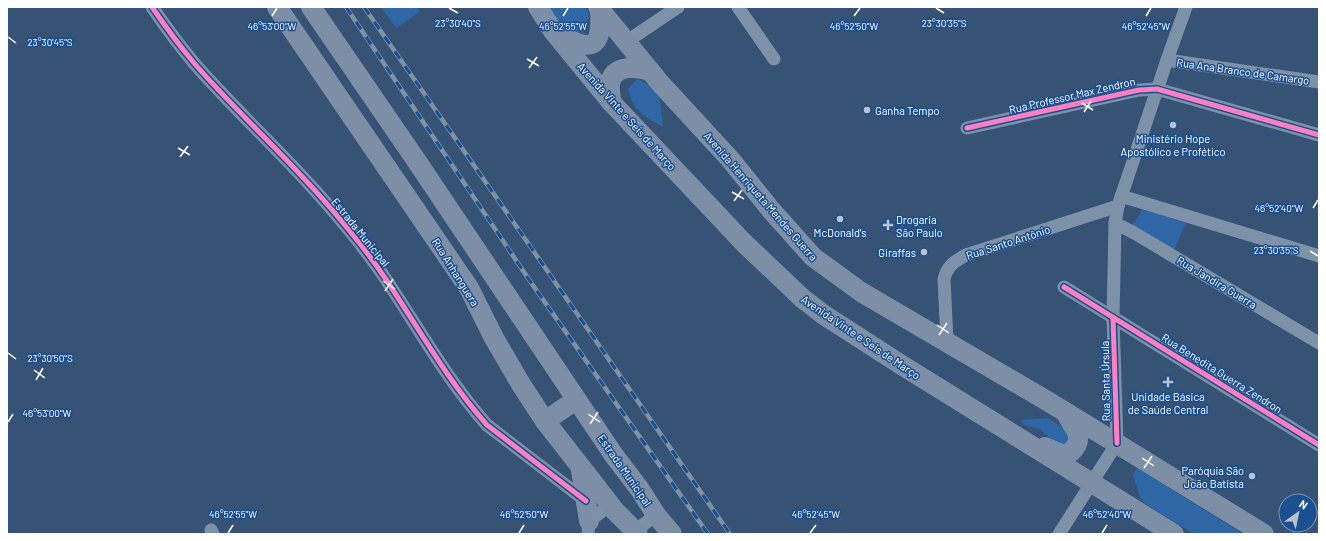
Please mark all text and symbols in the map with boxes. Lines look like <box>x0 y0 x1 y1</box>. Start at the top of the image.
text: 23°30'40"S <box>435 17 481 29</box>
text: 23°30'35"S <box>921 17 967 29</box>
text: 46°53'00"W <box>248 20 297 32</box>
text: 46°52'55"W <box>539 20 587 32</box>
text: 46°52'50"W <box>830 20 878 32</box>
text: 46°52'45"W <box>1122 20 1170 32</box>
text: 23°30'45"S <box>27 36 73 48</box>
street label: Rua Ana Branco de Camargo <box>1176 55 1310 87</box>
street label: Avenida Vinte e Seis de Março <box>575 59 679 173</box>
street label: Rua Professor Max Zendron <box>1008 74 1136 116</box>
place label: Ganha Tempo <box>875 104 939 117</box>
marker: Ganha Tempo <box>862 105 872 115</box>
marker: Ministério Hope Apostólico e Profético <box>1168 120 1178 130</box>
street label: Avenida Henriqueta Mendes Guerra <box>702 129 820 263</box>
place label: Ministério Hope Apostólico e Profético <box>1120 132 1226 158</box>
street label: Estrada Municipal <box>329 195 393 269</box>
text: 46°52'40"W <box>1255 202 1304 214</box>
place label: Drogaria São Paulo <box>896 213 943 239</box>
marker: McDonald's <box>835 214 845 224</box>
marker: Drogaria São Paulo <box>883 220 893 230</box>
street label: Rua Santo Antônio <box>964 222 1052 262</box>
place label: McDonald's <box>814 226 866 239</box>
street label: Rua Anhanguera <box>430 236 482 308</box>
text: 23°30'35"S <box>1253 244 1299 256</box>
place label: Giraffas <box>878 246 916 259</box>
marker: Giraffas <box>919 247 929 257</box>
street label: Rua Jandira Guerra <box>1175 253 1259 311</box>
street label: Avenida Vinte e Seis de Março <box>799 292 923 382</box>
street label: Rua Benedita Guerra Zendron <box>1159 331 1285 416</box>
street label: Rua Santa Úrsula <box>1098 341 1112 421</box>
text: 23°30'50"S <box>27 352 73 364</box>
marker: Unidade Básica de Saúde Central <box>1162 376 1174 388</box>
place label: Unidade Básica de Saúde Central <box>1128 390 1208 416</box>
text: 46°53'00"W <box>23 407 72 419</box>
street label: Estrada Municipal <box>595 432 655 508</box>
place label: Paróquia São João Batista <box>1182 464 1244 490</box>
marker: Paróquia São João Batista <box>1247 471 1257 481</box>
north arrow <box>1278 493 1318 533</box>
text: N <box>1297 497 1310 512</box>
text: 46°52'55"W <box>209 508 257 520</box>
text: 46°52'50"W <box>500 508 548 520</box>
text: 46°52'45"W <box>792 508 840 520</box>
text: 46°52'40"W <box>1083 508 1132 520</box>

